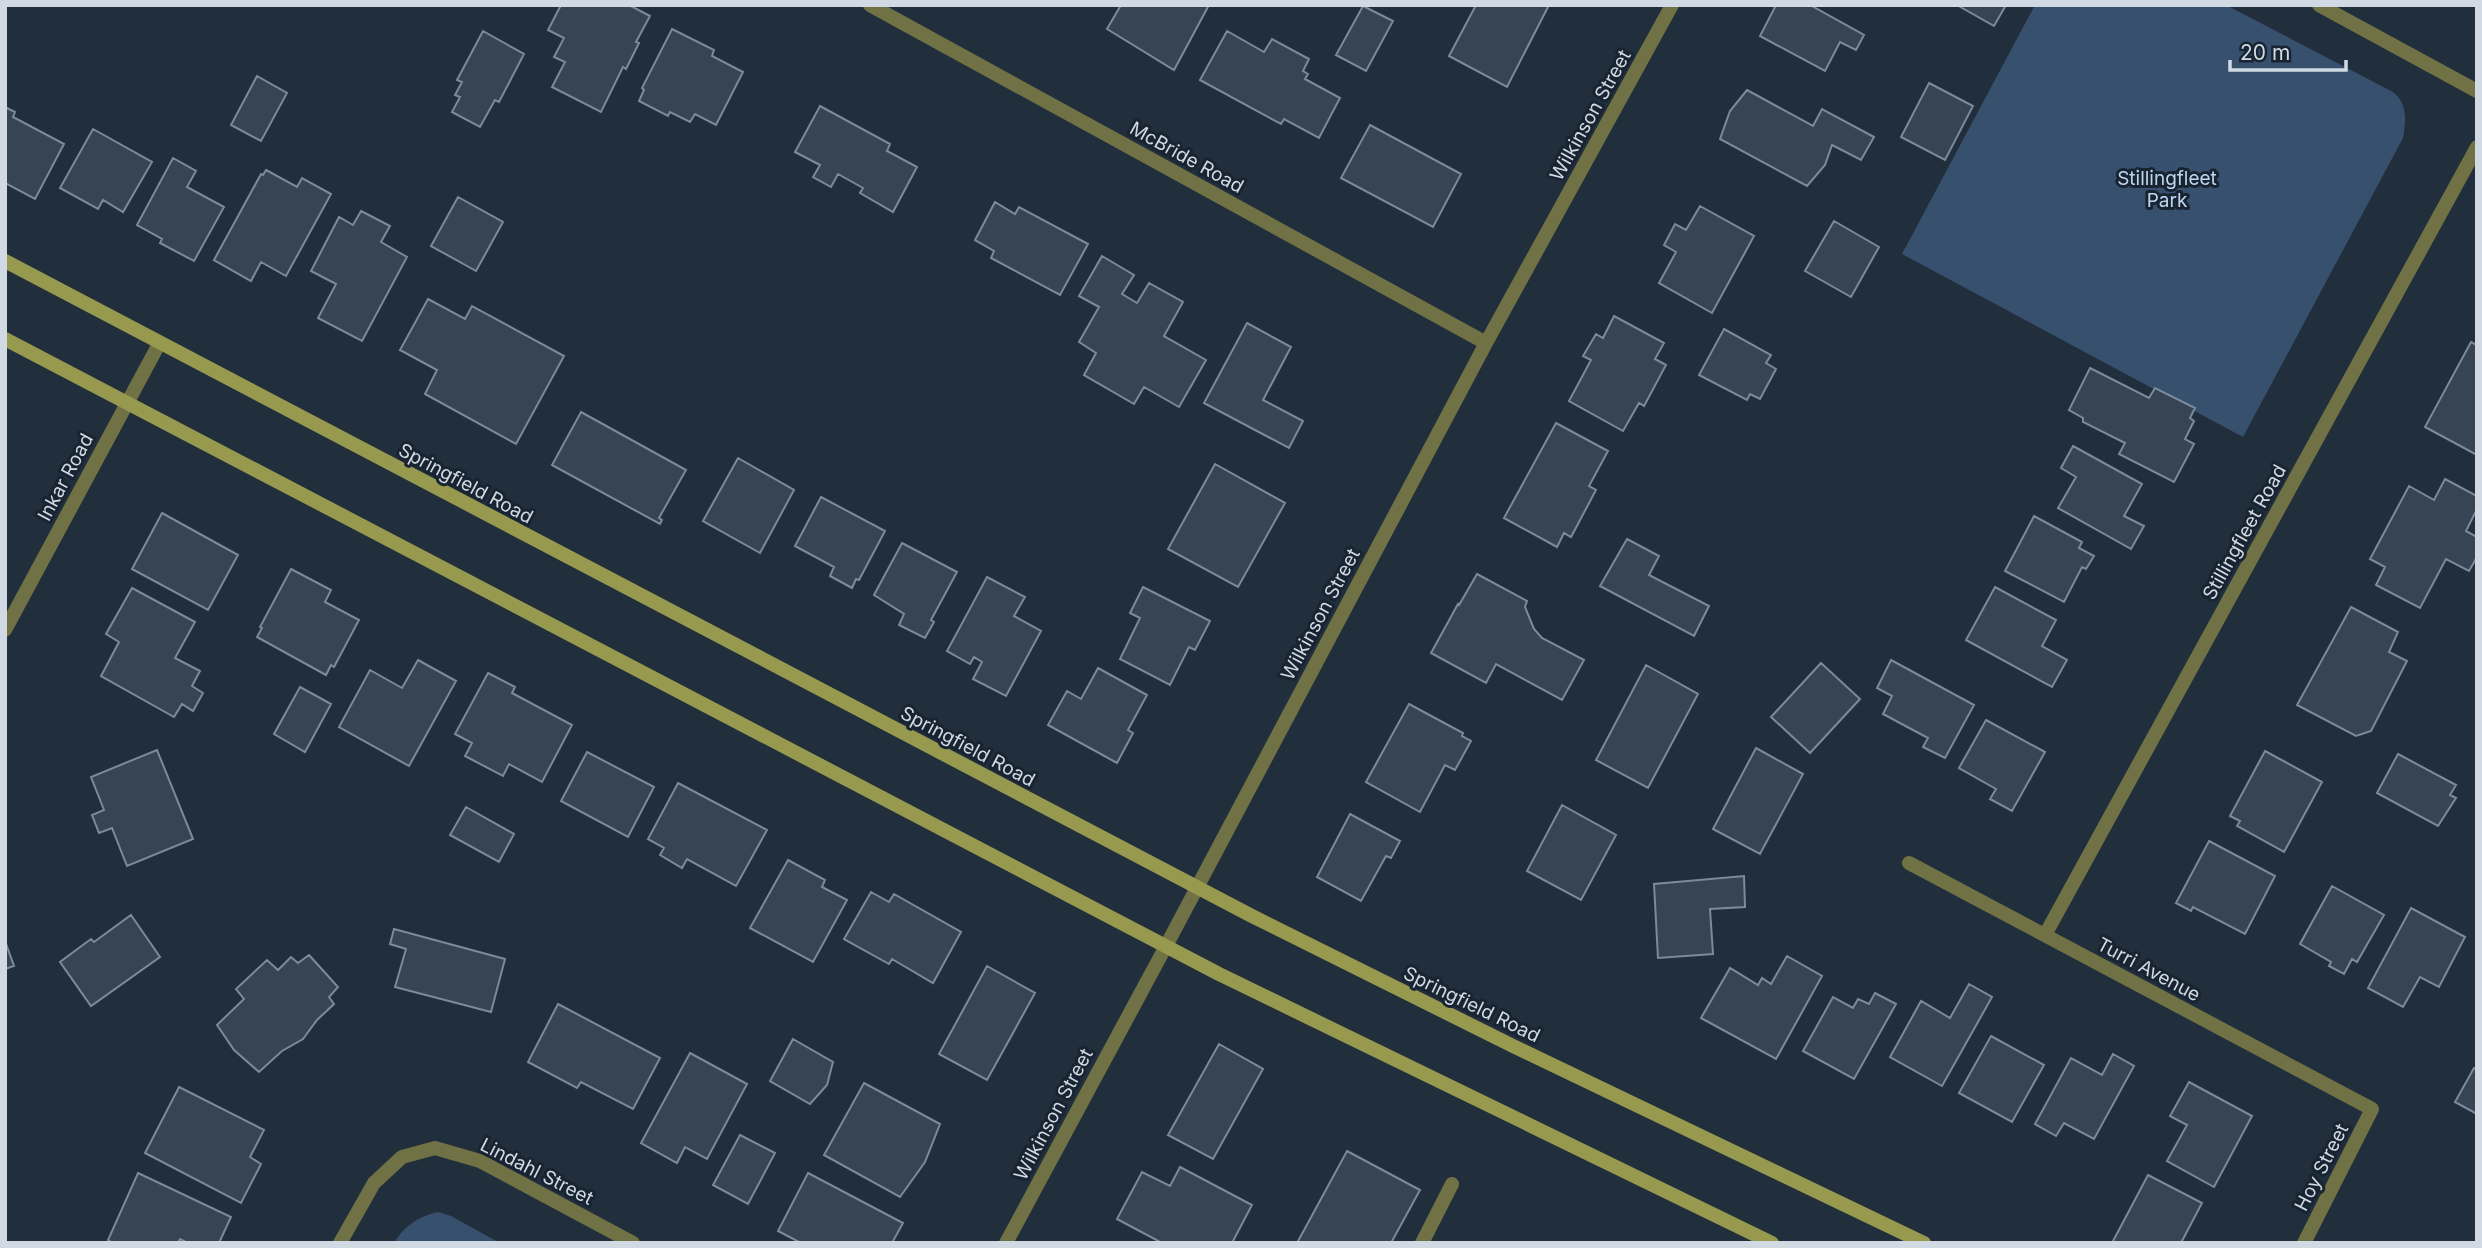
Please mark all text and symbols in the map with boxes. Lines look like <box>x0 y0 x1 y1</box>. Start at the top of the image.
scale bar <box>2230 28 2346 72</box>
text: 20 m <box>2240 40 2290 65</box>
street label: Wilkinson Street <box>1545 46 1636 185</box>
street label: McBride Road <box>1126 117 1248 198</box>
park label: Stillingfleet Park <box>2117 167 2217 212</box>
street label: Inkar Road <box>33 430 98 525</box>
street label: Springfield Road <box>395 438 537 529</box>
street label: Stillingfleet Road <box>2198 461 2291 604</box>
street label: Wilkinson Street <box>1276 544 1365 684</box>
street label: Springfield Road <box>897 701 1039 792</box>
street label: Turri Avenue <box>2093 933 2204 1006</box>
street label: Springfield Road <box>1400 961 1544 1047</box>
street label: Wilkinson Street <box>1009 1044 1098 1184</box>
street label: Hoy Street <box>2290 1120 2353 1215</box>
street label: Lindahl Street <box>476 1133 597 1210</box>

